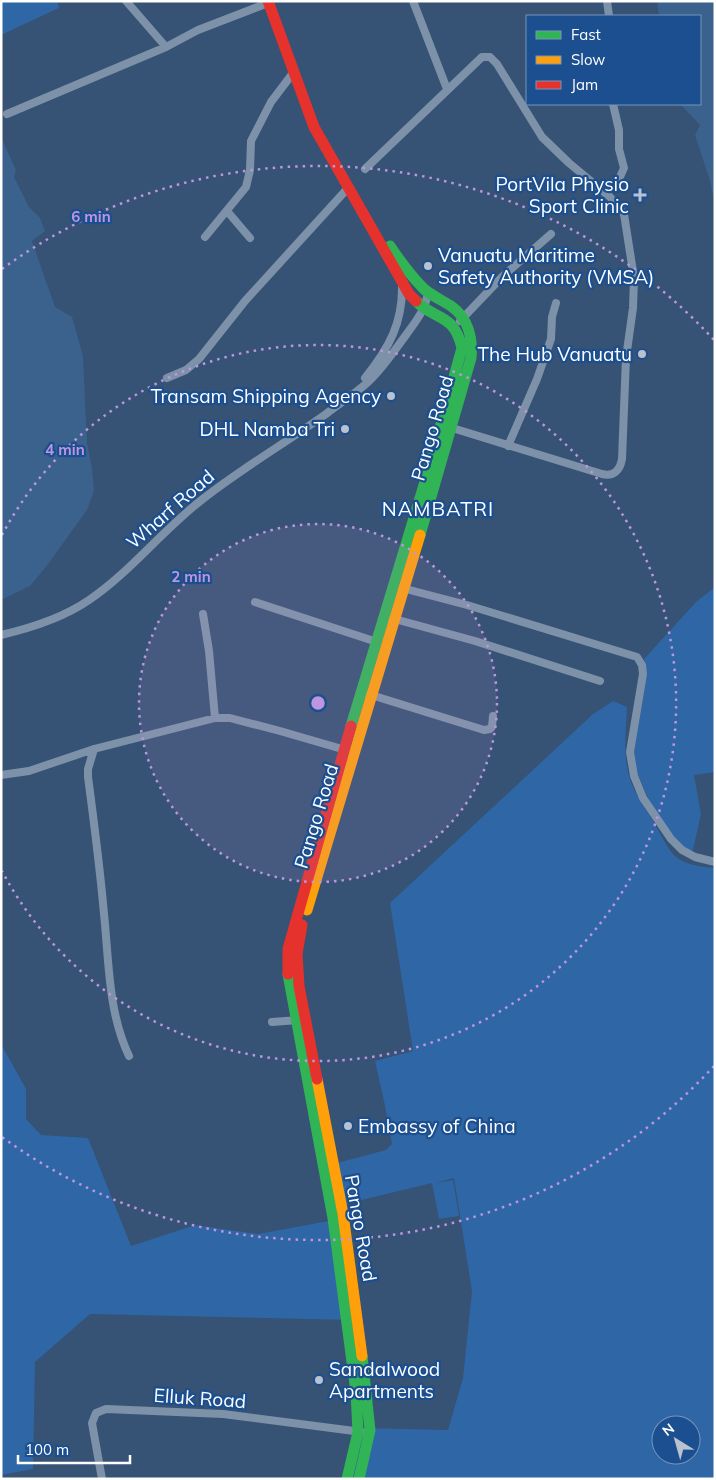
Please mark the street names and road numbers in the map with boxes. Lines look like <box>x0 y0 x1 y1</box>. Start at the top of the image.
street label: Pango Road <box>406 373 458 483</box>
street label: Wharf Road <box>121 464 219 554</box>
street label: Pango Road <box>289 761 343 871</box>
street label: Pango Road <box>340 1173 382 1283</box>
street label: Elluk Road <box>153 1383 247 1413</box>

